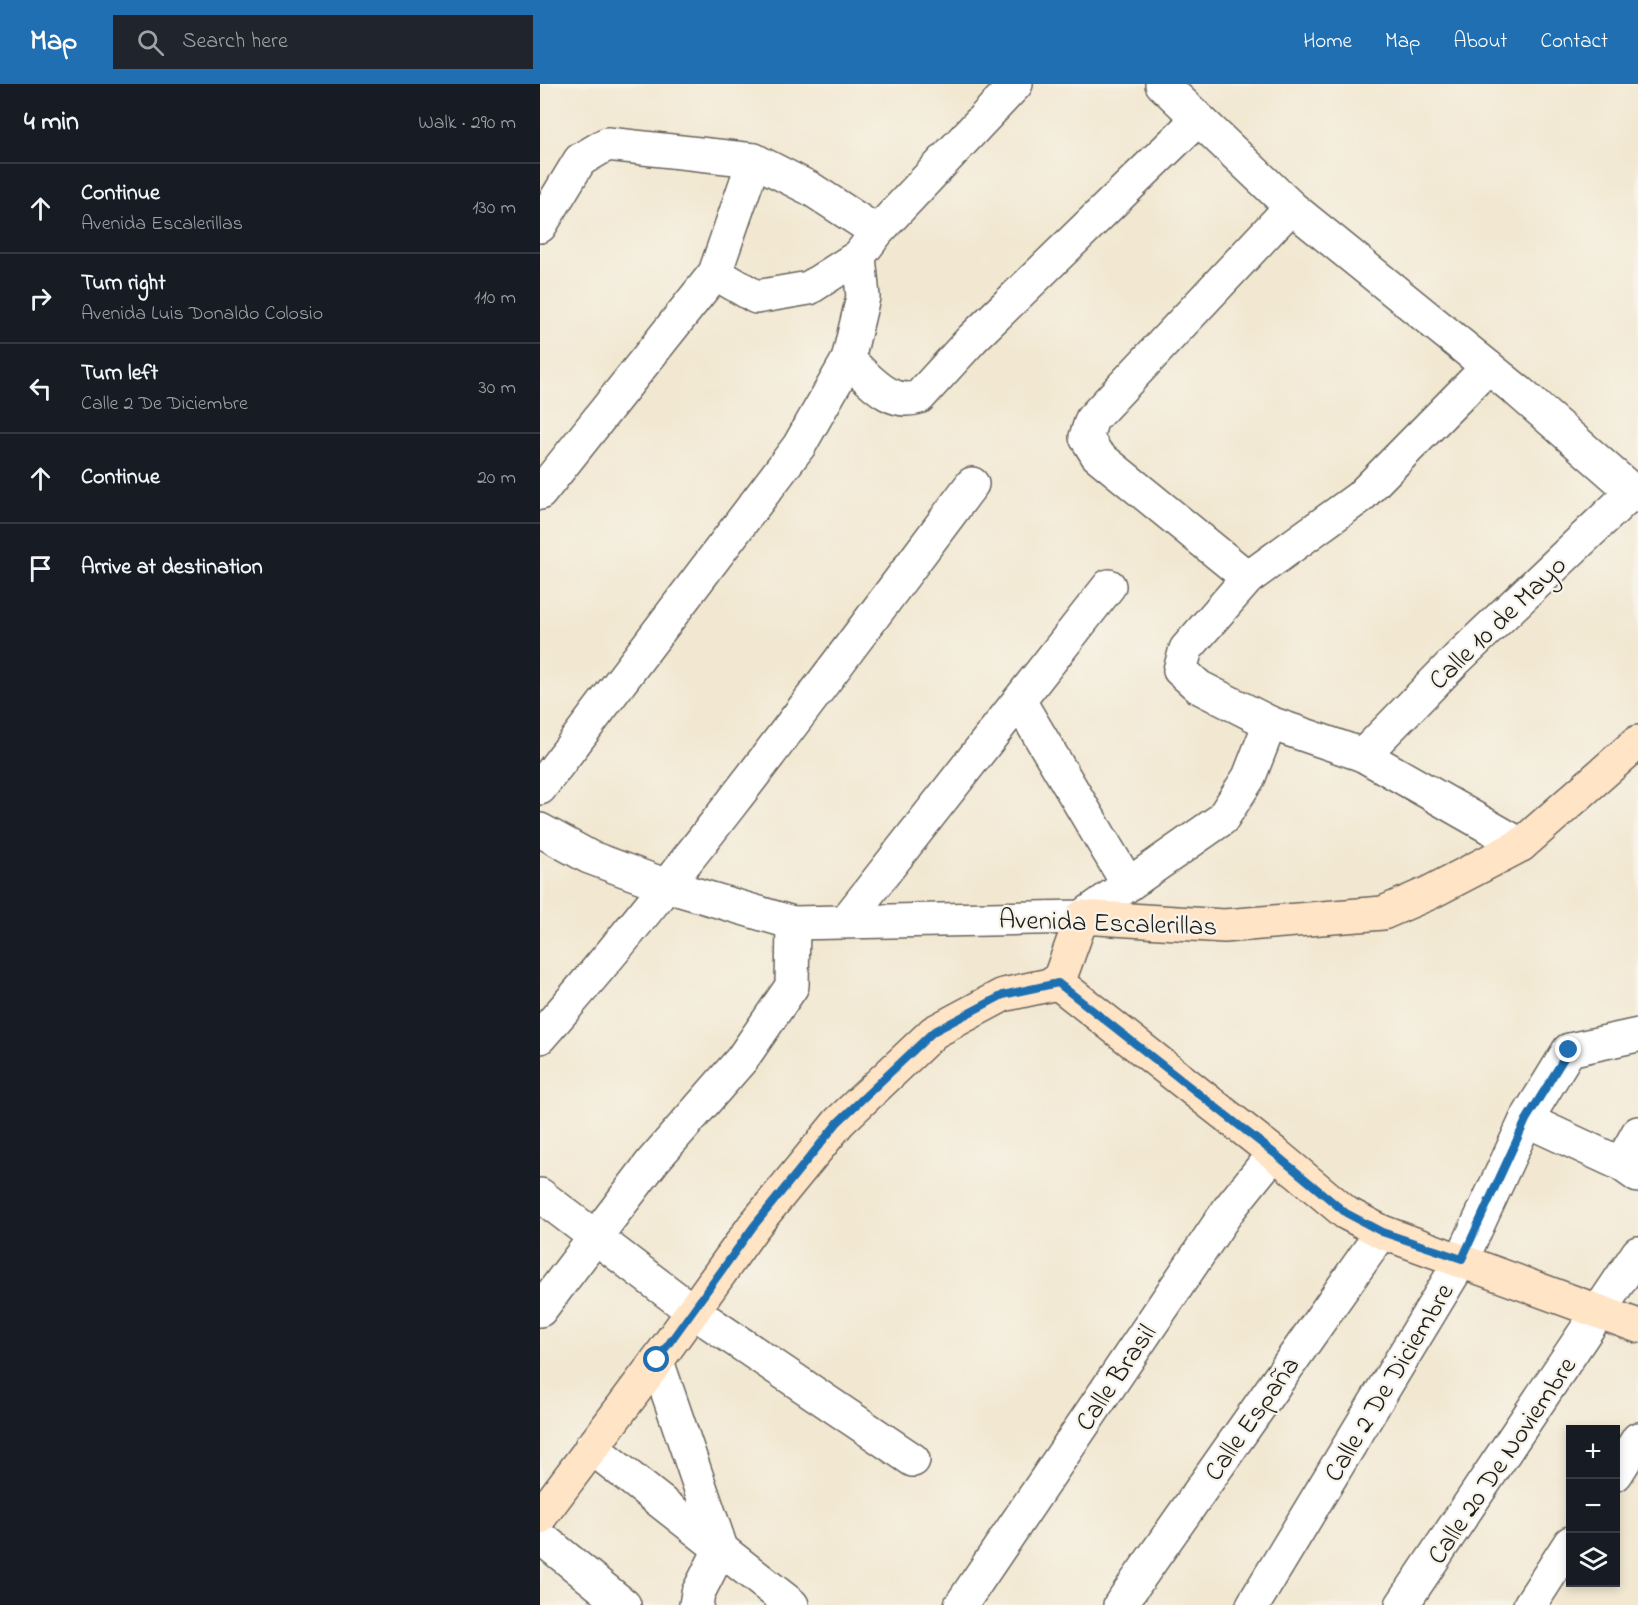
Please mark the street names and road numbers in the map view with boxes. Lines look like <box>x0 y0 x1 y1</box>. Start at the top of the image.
street label: Calle 10 de Mayo <box>1421 548 1577 700</box>
street label: Avenida Escalerillas <box>998 901 1218 948</box>
street label: Calle 2 De Diciembre <box>1315 1276 1465 1490</box>
street label: Calle Brasil <box>1067 1317 1167 1440</box>
street label: Calle España <box>1196 1349 1310 1490</box>
street label: Calle 20 De Noviembre <box>1419 1349 1588 1573</box>

